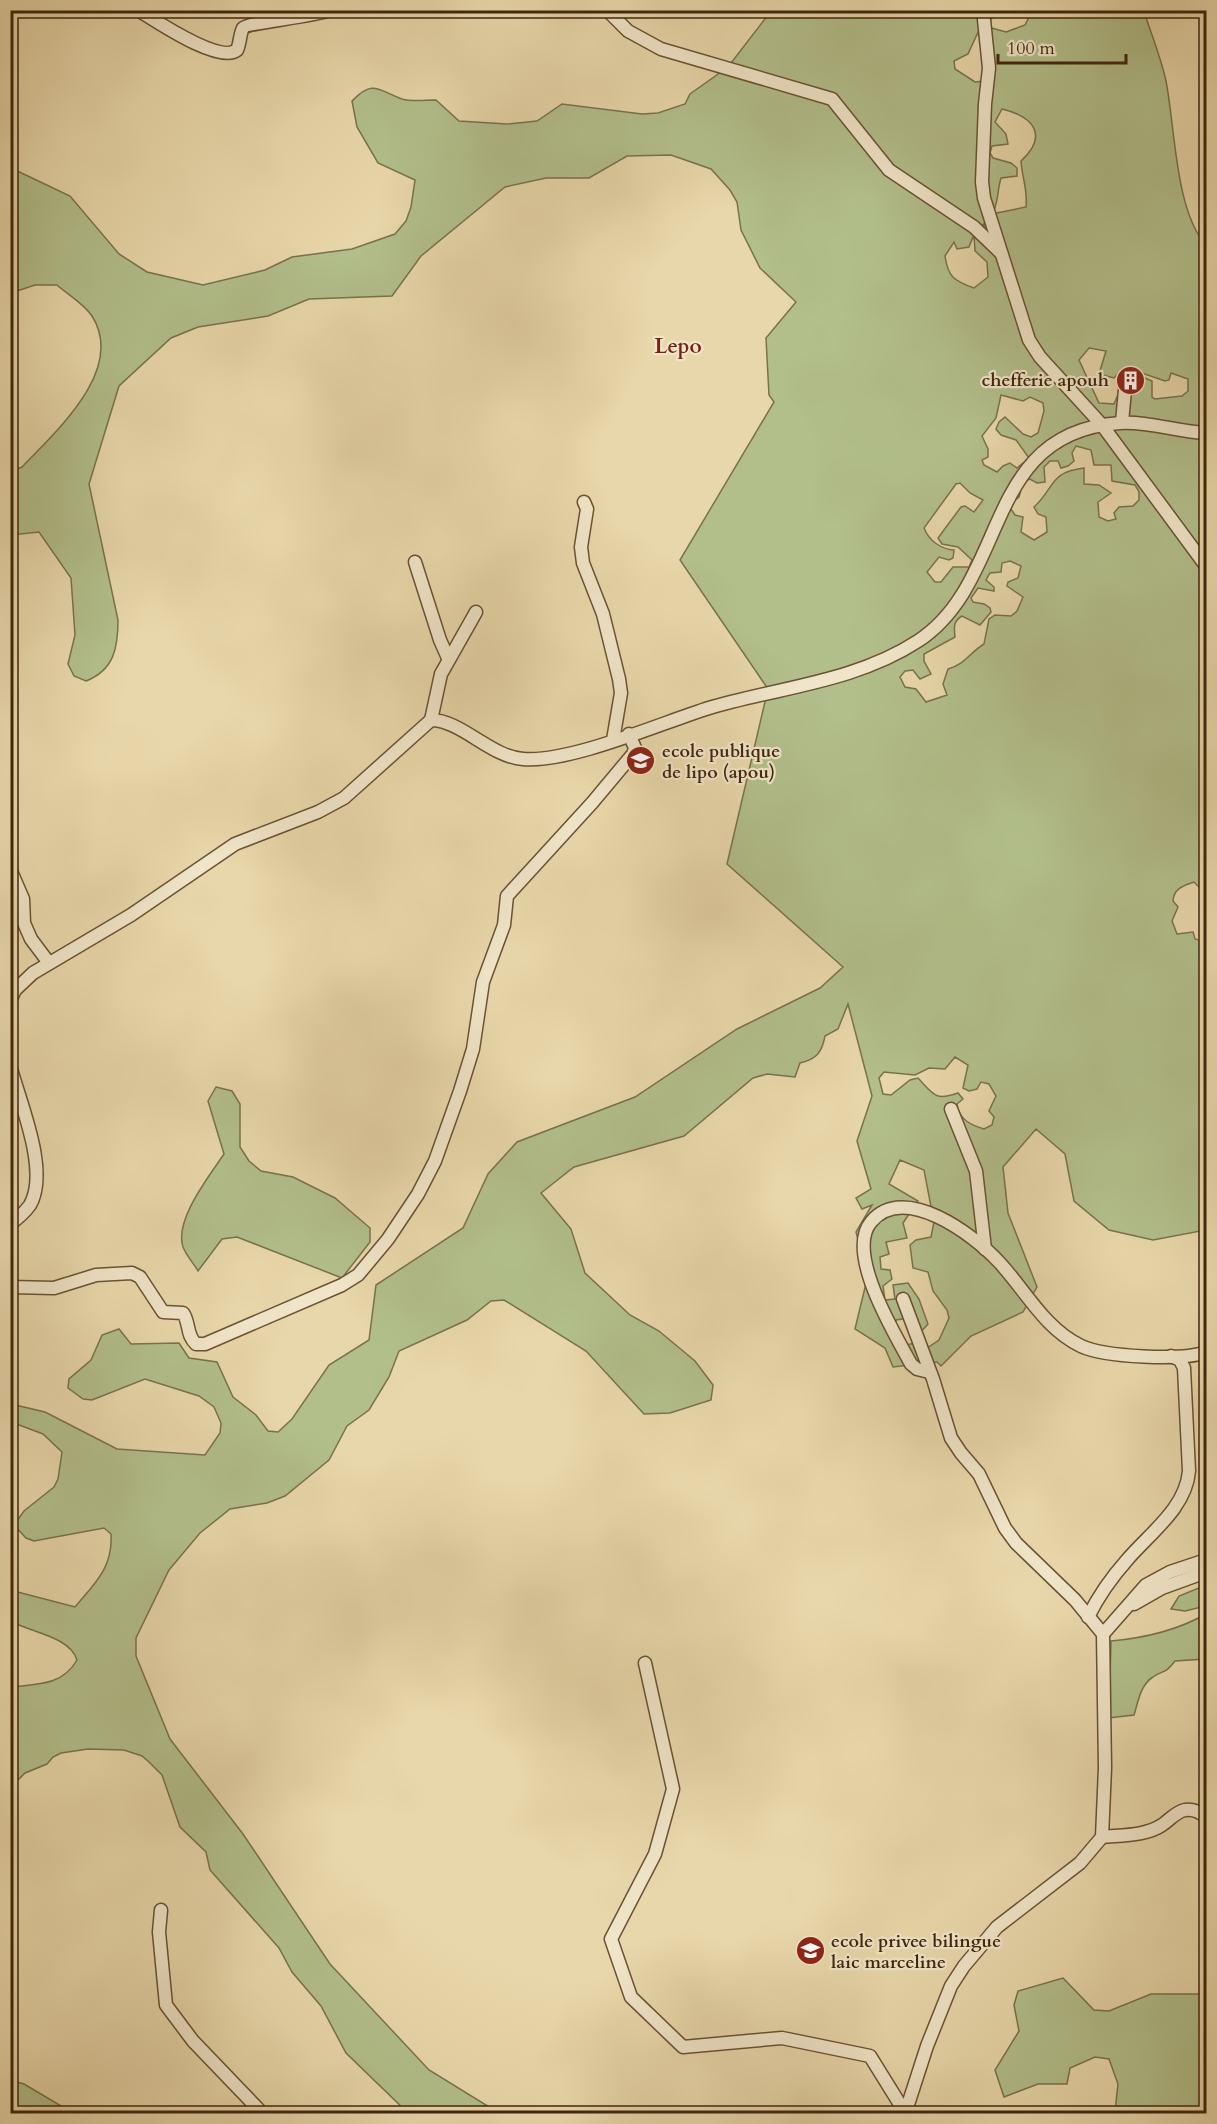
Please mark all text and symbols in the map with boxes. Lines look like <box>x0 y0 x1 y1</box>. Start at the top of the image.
scale bar <box>998 27 1126 65</box>
text: 100 m <box>1007 36 1055 61</box>
district label: Lepo <box>654 332 702 361</box>
building icon: chefferie apouh <box>1114 364 1146 396</box>
place label: chefferie apouh <box>982 368 1109 393</box>
place label: ecole publique de lipo (apou) <box>662 739 780 785</box>
school or university icon: ecole publique de lipo (apou) <box>625 745 657 777</box>
place label: ecole privee bilingue laic marceline <box>831 1929 1001 1975</box>
school or university icon: ecole privee bilingue laic marceline <box>794 1935 826 1967</box>

